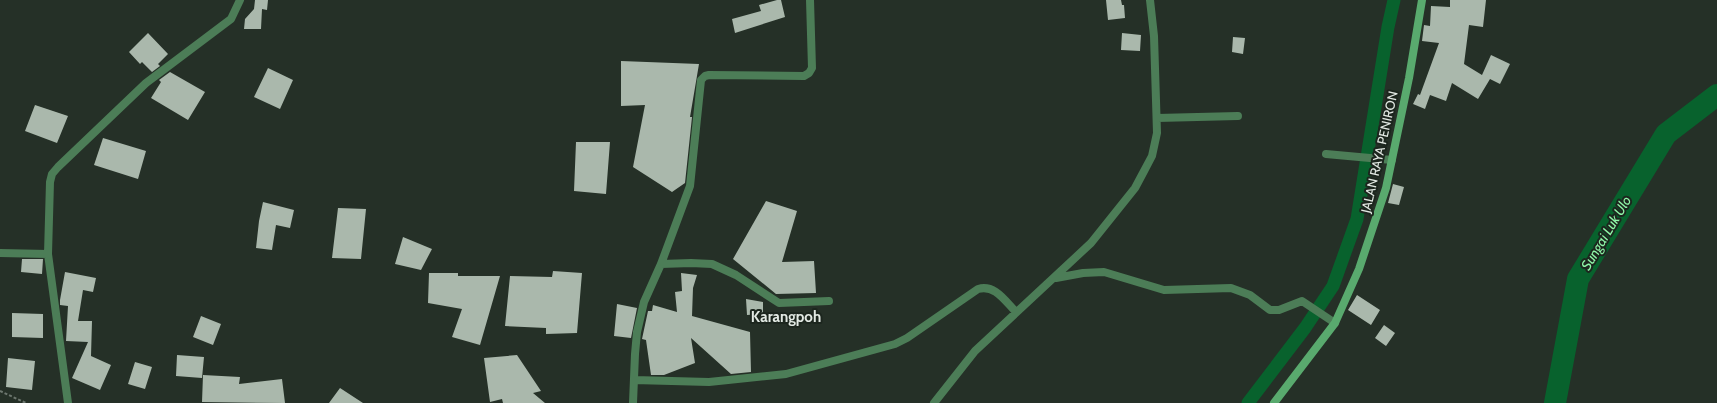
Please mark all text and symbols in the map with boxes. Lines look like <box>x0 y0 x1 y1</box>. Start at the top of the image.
street label: JALAN RAYA PENIRON <box>1357 90 1401 215</box>
water label: Sungai Luk Ulo <box>1577 193 1635 273</box>
district label: Karangpoh <box>751 308 821 326</box>

